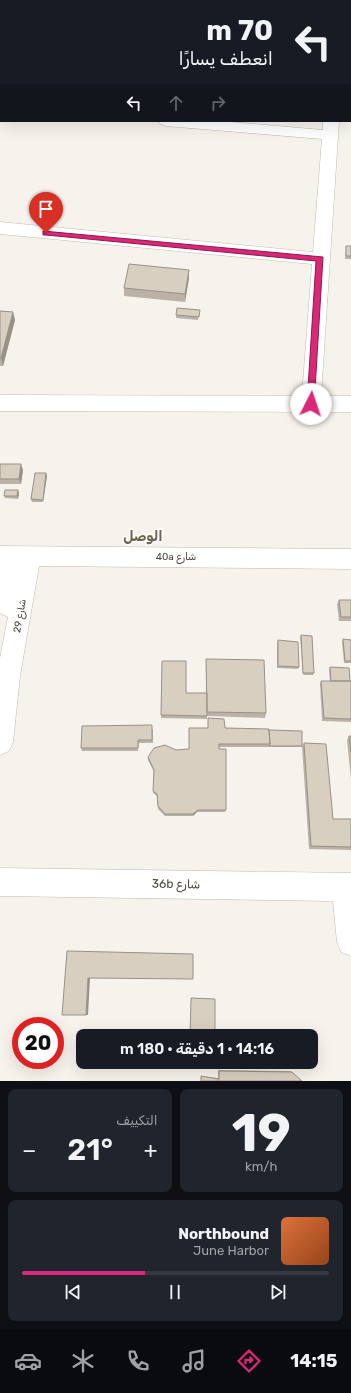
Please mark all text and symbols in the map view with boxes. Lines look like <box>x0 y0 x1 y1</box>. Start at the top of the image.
text: 70 m <box>206 14 273 47</box>
icon: left <box>287 16 339 68</box>
text: انعطف يسارًا <box>179 48 273 70</box>
icon: left <box>123 92 145 114</box>
icon: ahead <box>165 92 187 114</box>
icon: right <box>207 92 229 114</box>
pin <box>29 192 63 233</box>
icon: arrive <box>35 198 57 220</box>
position arrow <box>290 383 332 425</box>
district label: الوصل <box>123 528 163 545</box>
street label: 40a شارع <box>156 551 196 564</box>
street label: شارع 29 <box>11 598 30 634</box>
street label: 36b شارع <box>152 877 200 893</box>
speed limit sign: 20 <box>12 1017 64 1069</box>
text: 14:16 · 1 دقيقة · 180 m <box>120 1040 274 1058</box>
text: 19 <box>232 1102 291 1164</box>
text: التكييف <box>116 1113 158 1128</box>
text: 21° <box>67 1132 113 1168</box>
text: − <box>22 1137 36 1164</box>
text: + <box>144 1137 157 1164</box>
text: km/h <box>245 1159 277 1174</box>
text: Northbound <box>178 1225 269 1243</box>
text: June Harbor <box>193 1243 269 1258</box>
icon: previous <box>62 1281 84 1303</box>
icon: pause <box>164 1281 186 1303</box>
icon: next <box>267 1281 289 1303</box>
icon: car <box>14 1347 42 1375</box>
icon: climate <box>69 1347 97 1375</box>
icon: phone <box>124 1347 152 1375</box>
icon: music <box>180 1347 208 1375</box>
icon: directions <box>235 1347 263 1375</box>
text: 14:15 <box>290 1350 337 1372</box>

